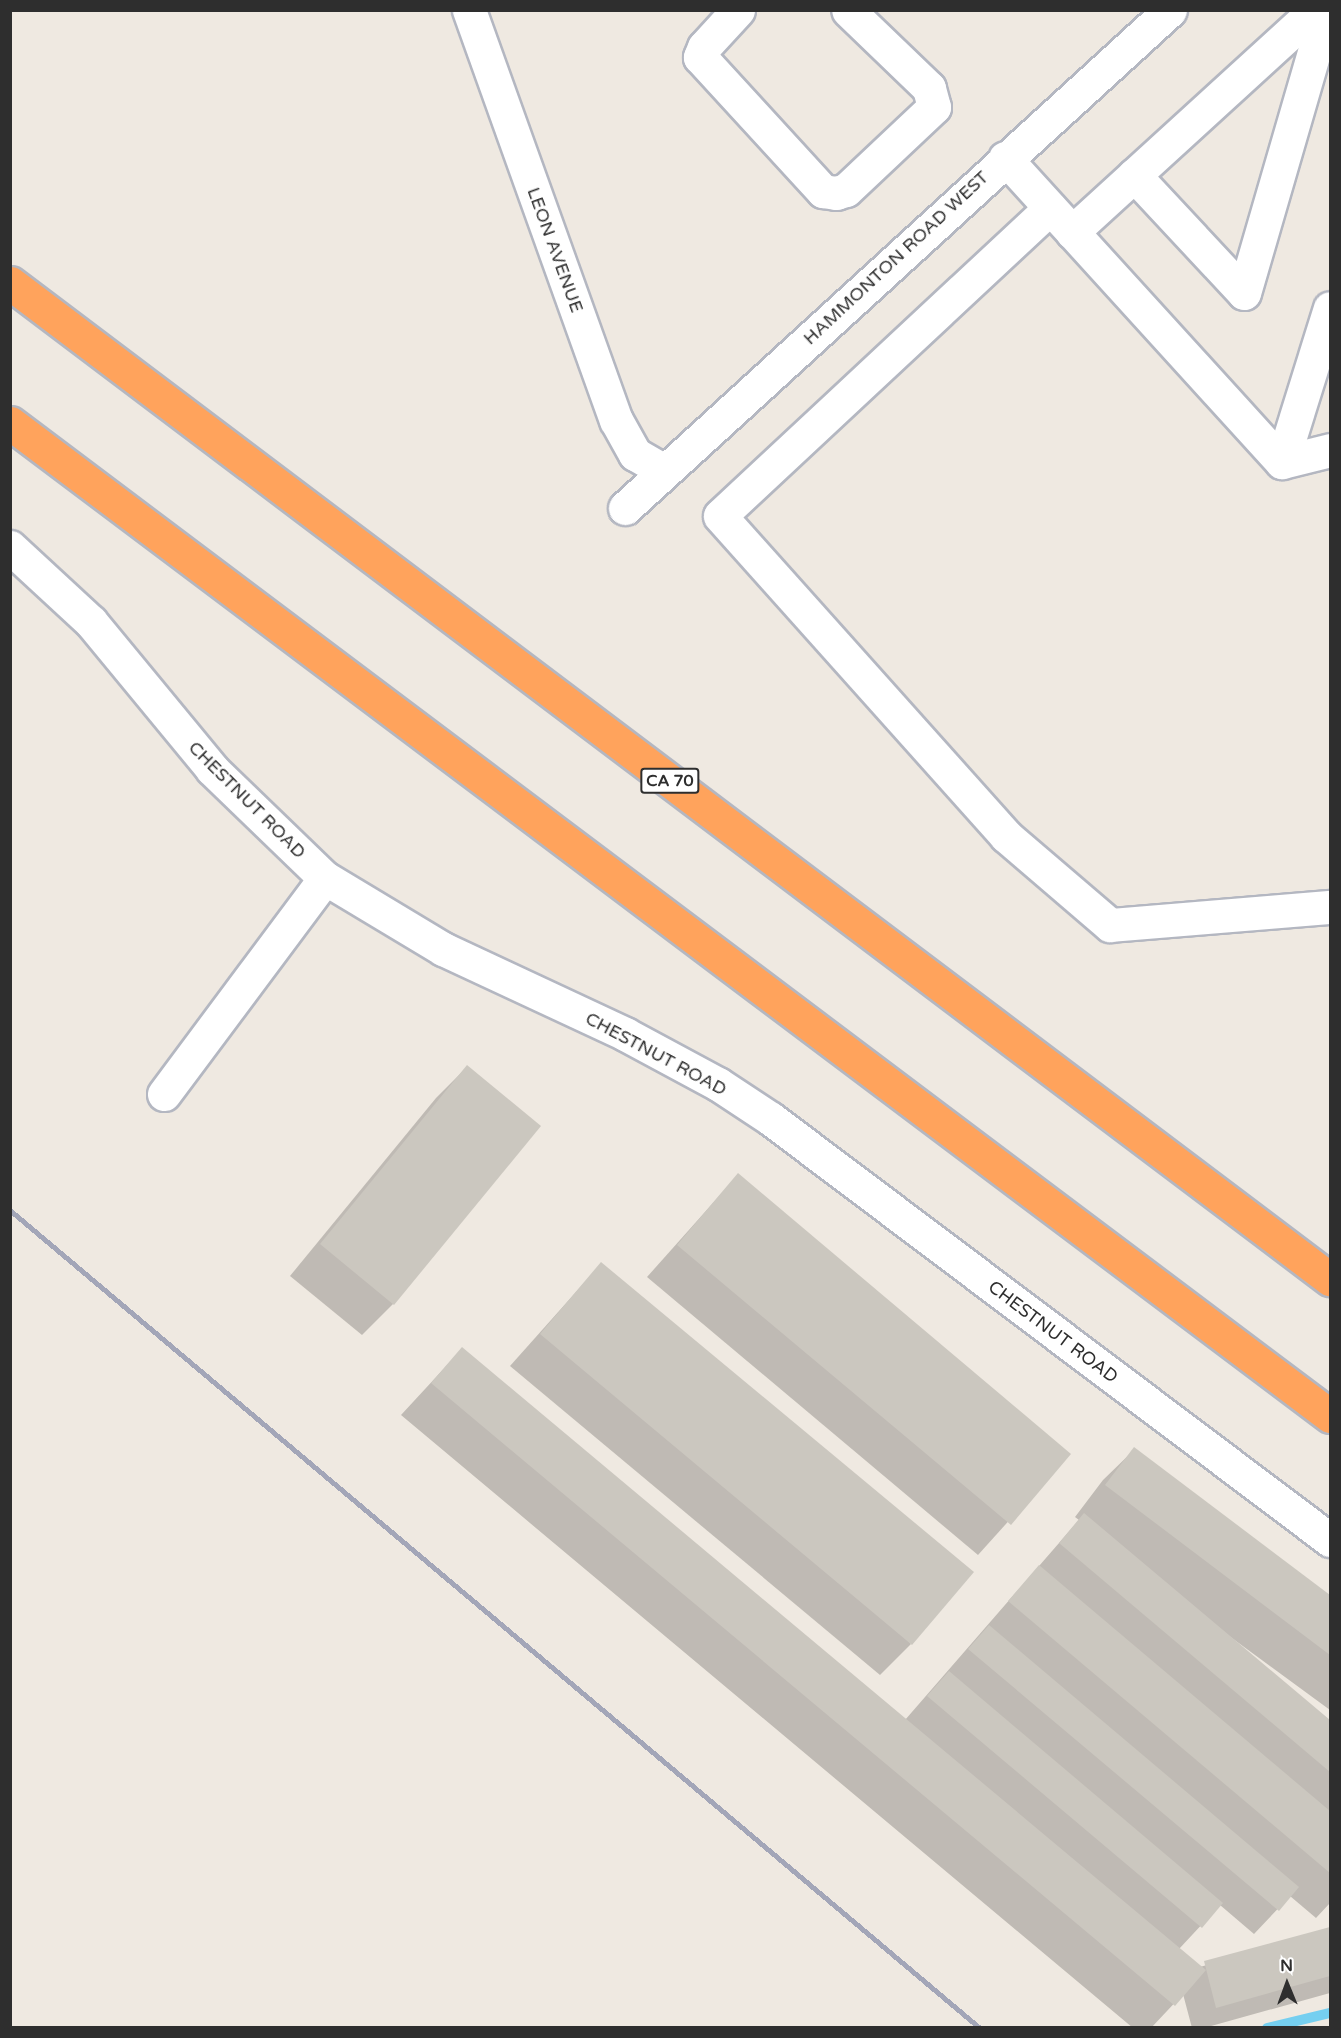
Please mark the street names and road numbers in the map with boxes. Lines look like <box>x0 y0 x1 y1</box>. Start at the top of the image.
street label: HAMMONTON ROAD WEST <box>799 167 993 349</box>
street label: LEON AVENUE <box>522 184 588 316</box>
street label: CHESTNUT ROAD <box>184 737 310 863</box>
road number: CA 70 <box>640 768 700 794</box>
street label: CHESTNUT ROAD <box>582 1008 730 1100</box>
street label: CHESTNUT ROAD <box>984 1276 1122 1388</box>

